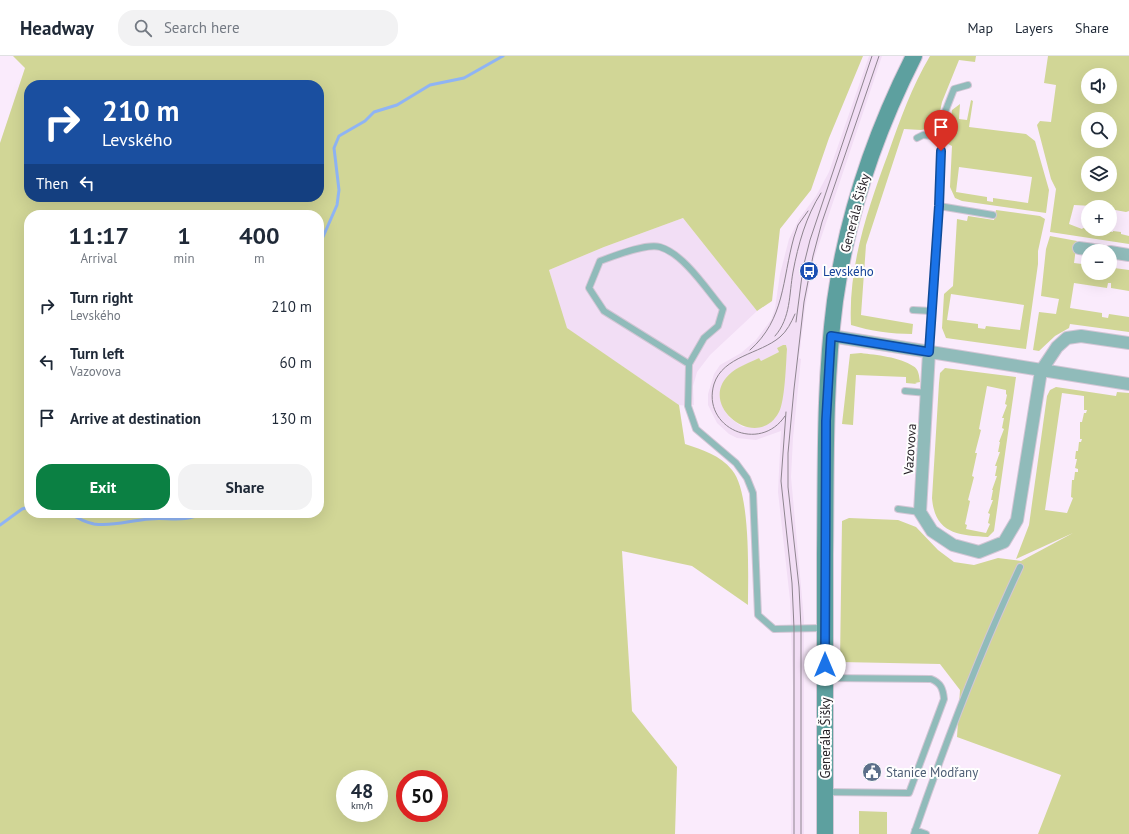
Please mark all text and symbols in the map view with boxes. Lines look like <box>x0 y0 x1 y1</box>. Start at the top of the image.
search box <box>118 10 398 46</box>
text: Headway <box>20 16 94 40</box>
icon: search <box>132 17 154 39</box>
text: Search here <box>164 18 240 37</box>
text: Map <box>967 19 993 37</box>
text: Layers <box>1015 19 1053 37</box>
text: Share <box>1075 19 1109 37</box>
map controls <box>1081 68 1117 280</box>
button: sound <box>1081 68 1117 104</box>
text: 210 m <box>102 92 179 129</box>
icon: right <box>36 96 88 148</box>
pin <box>924 110 958 151</box>
button: search <box>1081 112 1117 148</box>
icon: arrive <box>930 116 952 138</box>
text: Levského <box>102 128 172 151</box>
button: layers <box>1081 156 1117 192</box>
icon: left <box>76 172 98 194</box>
street label: Generála Šišky <box>836 172 874 254</box>
text: Then <box>36 174 68 193</box>
button: + <box>1081 200 1117 236</box>
text: 11:17 <box>68 220 129 251</box>
text: 1 <box>177 220 191 251</box>
text: 400 <box>239 220 280 251</box>
button: − <box>1081 244 1117 280</box>
text: Arrival <box>81 250 117 267</box>
text: min <box>173 250 195 267</box>
text: m <box>254 250 265 267</box>
bus stop icon: Levského <box>798 260 820 282</box>
place label: Levského <box>823 263 874 280</box>
text: Turn right <box>70 288 133 307</box>
icon: right <box>36 295 58 317</box>
text: 210 m <box>271 297 312 316</box>
text: Levského <box>70 307 121 324</box>
text: Turn left <box>70 344 124 363</box>
icon: left <box>36 351 58 373</box>
text: 60 m <box>279 353 312 372</box>
text: Vazovova <box>70 363 121 380</box>
icon: arrive <box>36 407 58 429</box>
text: Arrive at destination <box>70 409 201 428</box>
text: 130 m <box>271 409 312 428</box>
street label: Vazovova <box>900 423 920 476</box>
button: Exit <box>36 464 170 510</box>
button: Share <box>178 464 312 510</box>
position arrow <box>804 644 846 686</box>
street label: Generála Šišky <box>817 698 834 778</box>
public building icon: Stanice Modřany <box>861 761 883 783</box>
place label: Stanice Modřany <box>886 764 978 781</box>
speed limit sign: 50 <box>396 770 448 822</box>
text: 48 <box>351 778 373 804</box>
text: km/h <box>351 799 373 812</box>

